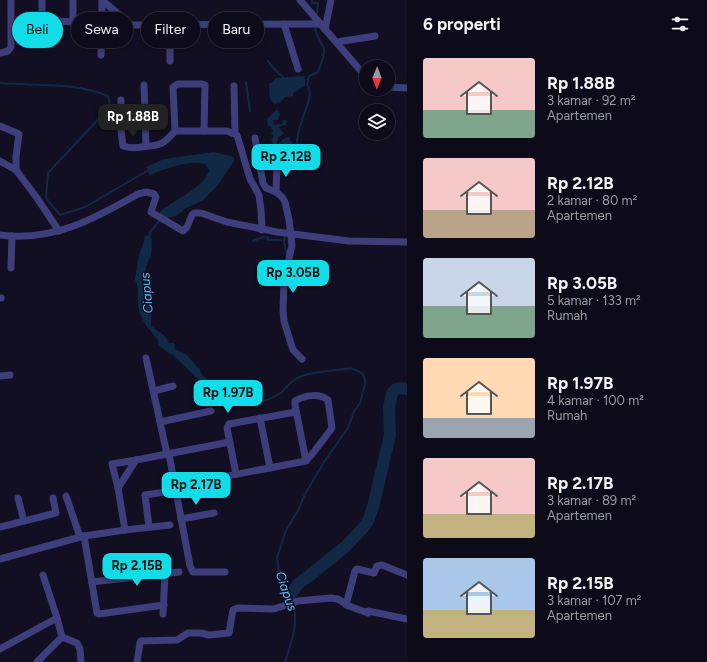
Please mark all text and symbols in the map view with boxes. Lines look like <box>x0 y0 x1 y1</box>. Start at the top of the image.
chip: Beli <box>12 12 63 48</box>
chip: Sewa <box>71 12 133 48</box>
chip: Filter <box>141 12 200 48</box>
chip: Baru <box>208 12 264 48</box>
icon: filters <box>669 13 691 35</box>
text: 6 properti <box>423 14 501 34</box>
north arrow <box>359 60 395 96</box>
map controls <box>359 60 395 140</box>
text: Rp 1.88B <box>547 73 615 93</box>
icon: home <box>455 74 503 122</box>
text: 3 kamar · 92 m² <box>547 93 635 108</box>
pin: Rp 1.88B <box>92 104 174 138</box>
button: layers <box>359 104 395 140</box>
text: Apartemen <box>547 108 612 123</box>
text: Rp 1.88B <box>107 109 159 124</box>
pin: Rp 2.12B <box>245 144 327 178</box>
text: Rp 2.12B <box>260 149 312 164</box>
text: Rp 2.12B <box>547 173 614 193</box>
icon: home <box>455 174 503 222</box>
text: 2 kamar · 80 m² <box>547 193 637 208</box>
text: Apartemen <box>547 208 612 223</box>
pin: Rp 3.05B <box>252 260 334 294</box>
text: Rp 3.05B <box>266 265 320 280</box>
water label: Ciapus <box>137 272 156 314</box>
text: Rp 3.05B <box>547 273 617 293</box>
icon: home <box>455 274 503 322</box>
text: 5 kamar · 133 m² <box>547 293 641 308</box>
text: Rumah <box>547 308 587 323</box>
text: Rp 1.97B <box>547 373 613 393</box>
icon: home <box>455 374 503 422</box>
pin: Rp 1.97B <box>187 380 269 414</box>
text: Rp 1.97B <box>203 385 253 400</box>
text: 4 kamar · 100 m² <box>547 393 644 408</box>
text: Rumah <box>547 408 587 423</box>
pin: Rp 2.17B <box>155 472 237 506</box>
text: Rp 2.17B <box>547 473 613 493</box>
icon: home <box>455 474 503 522</box>
text: Rp 2.17B <box>171 477 221 492</box>
text: 3 kamar · 89 m² <box>547 493 636 508</box>
text: Apartemen <box>547 508 612 523</box>
pin: Rp 2.15B <box>96 553 178 587</box>
text: Rp 2.15B <box>111 558 163 573</box>
water label: Ciapus <box>273 569 300 613</box>
text: Rp 2.15B <box>547 573 614 593</box>
icon: home <box>455 574 503 622</box>
text: 3 kamar · 107 m² <box>547 593 642 608</box>
text: Apartemen <box>547 608 612 623</box>

